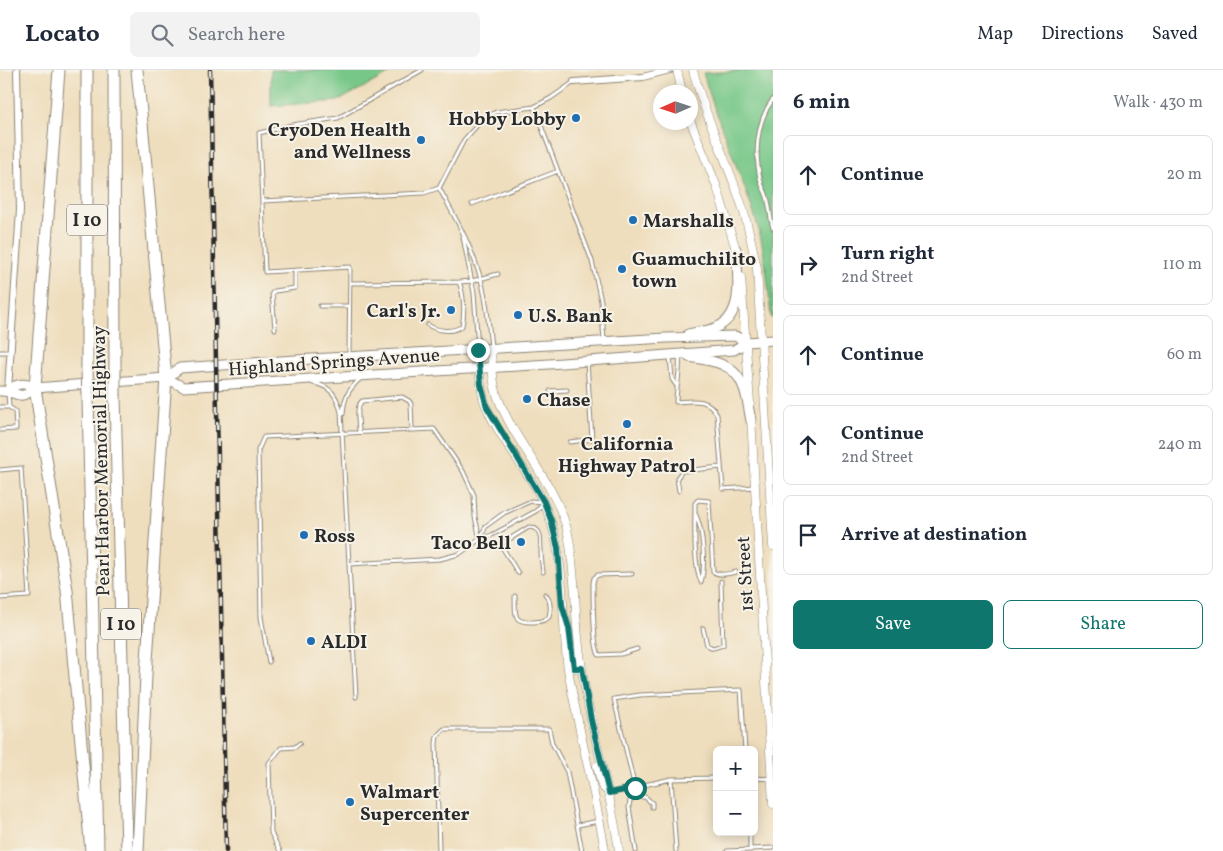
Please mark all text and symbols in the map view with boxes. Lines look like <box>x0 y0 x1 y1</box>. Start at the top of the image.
search box <box>130 12 480 57</box>
text: Locato <box>25 18 100 52</box>
icon: search <box>148 21 176 49</box>
text: Search here <box>188 22 285 48</box>
text: Map <box>977 22 1013 47</box>
text: Directions <box>1041 22 1124 47</box>
text: Saved <box>1152 22 1198 47</box>
north arrow <box>653 85 698 130</box>
text: 6 min <box>793 88 850 117</box>
text: Walk · 430 m <box>1113 92 1203 114</box>
place label: Hobby Lobby <box>449 107 566 133</box>
marker: Hobby Lobby <box>570 112 582 124</box>
place label: CryoDen Health and Wellness <box>268 118 411 166</box>
marker: CryoDen Health and Wellness <box>415 134 427 146</box>
icon: ahead <box>794 161 822 189</box>
text: Continue <box>841 162 924 188</box>
text: 20 m <box>1167 164 1202 186</box>
road number: I 10 <box>67 204 107 236</box>
place label: Marshalls <box>643 209 734 235</box>
marker: Marshalls <box>627 214 639 226</box>
text: Turn right <box>841 241 934 267</box>
place label: Guamuchilito town <box>632 247 756 295</box>
icon: right <box>794 251 822 279</box>
text: 110 m <box>1163 254 1202 276</box>
marker: Guamuchilito town <box>616 263 628 275</box>
text: 2nd Street <box>841 267 913 289</box>
place label: Carl's Jr. <box>366 299 441 325</box>
marker: Carl's Jr. <box>445 304 457 316</box>
place label: U.S. Bank <box>528 304 613 330</box>
marker: U.S. Bank <box>512 309 524 321</box>
street label: Pearl Harbor Memorial Highway <box>87 325 117 596</box>
route end <box>467 339 490 362</box>
icon: ahead <box>794 341 822 369</box>
text: Continue <box>841 342 924 368</box>
street label: Highland Springs Avenue <box>227 343 441 383</box>
text: 60 m <box>1167 344 1202 366</box>
place label: Chase <box>537 388 591 414</box>
marker: Chase <box>521 393 533 405</box>
marker: California Highway Patrol <box>621 418 633 430</box>
text: Continue <box>841 421 924 447</box>
icon: ahead <box>794 431 822 459</box>
place label: California Highway Patrol <box>558 432 696 480</box>
text: 240 m <box>1158 434 1202 456</box>
text: 2nd Street <box>841 447 913 469</box>
icon: arrive <box>794 521 822 549</box>
text: Arrive at destination <box>841 522 1027 548</box>
place label: Ross <box>314 524 356 550</box>
marker: Ross <box>298 529 310 541</box>
place label: Taco Bell <box>431 531 511 557</box>
street label: 1st Street <box>731 535 761 612</box>
marker: Taco Bell <box>515 536 527 548</box>
button: Save <box>793 600 993 649</box>
button: Share <box>1003 600 1203 649</box>
road number: I 10 <box>101 608 141 640</box>
place label: ALDI <box>321 630 367 656</box>
marker: ALDI <box>305 635 317 647</box>
map controls <box>713 746 758 836</box>
button: + <box>713 746 758 791</box>
route start <box>624 777 647 800</box>
place label: Walmart Supercenter <box>360 780 470 828</box>
button: − <box>713 791 758 836</box>
marker: Walmart Supercenter <box>344 796 356 808</box>

